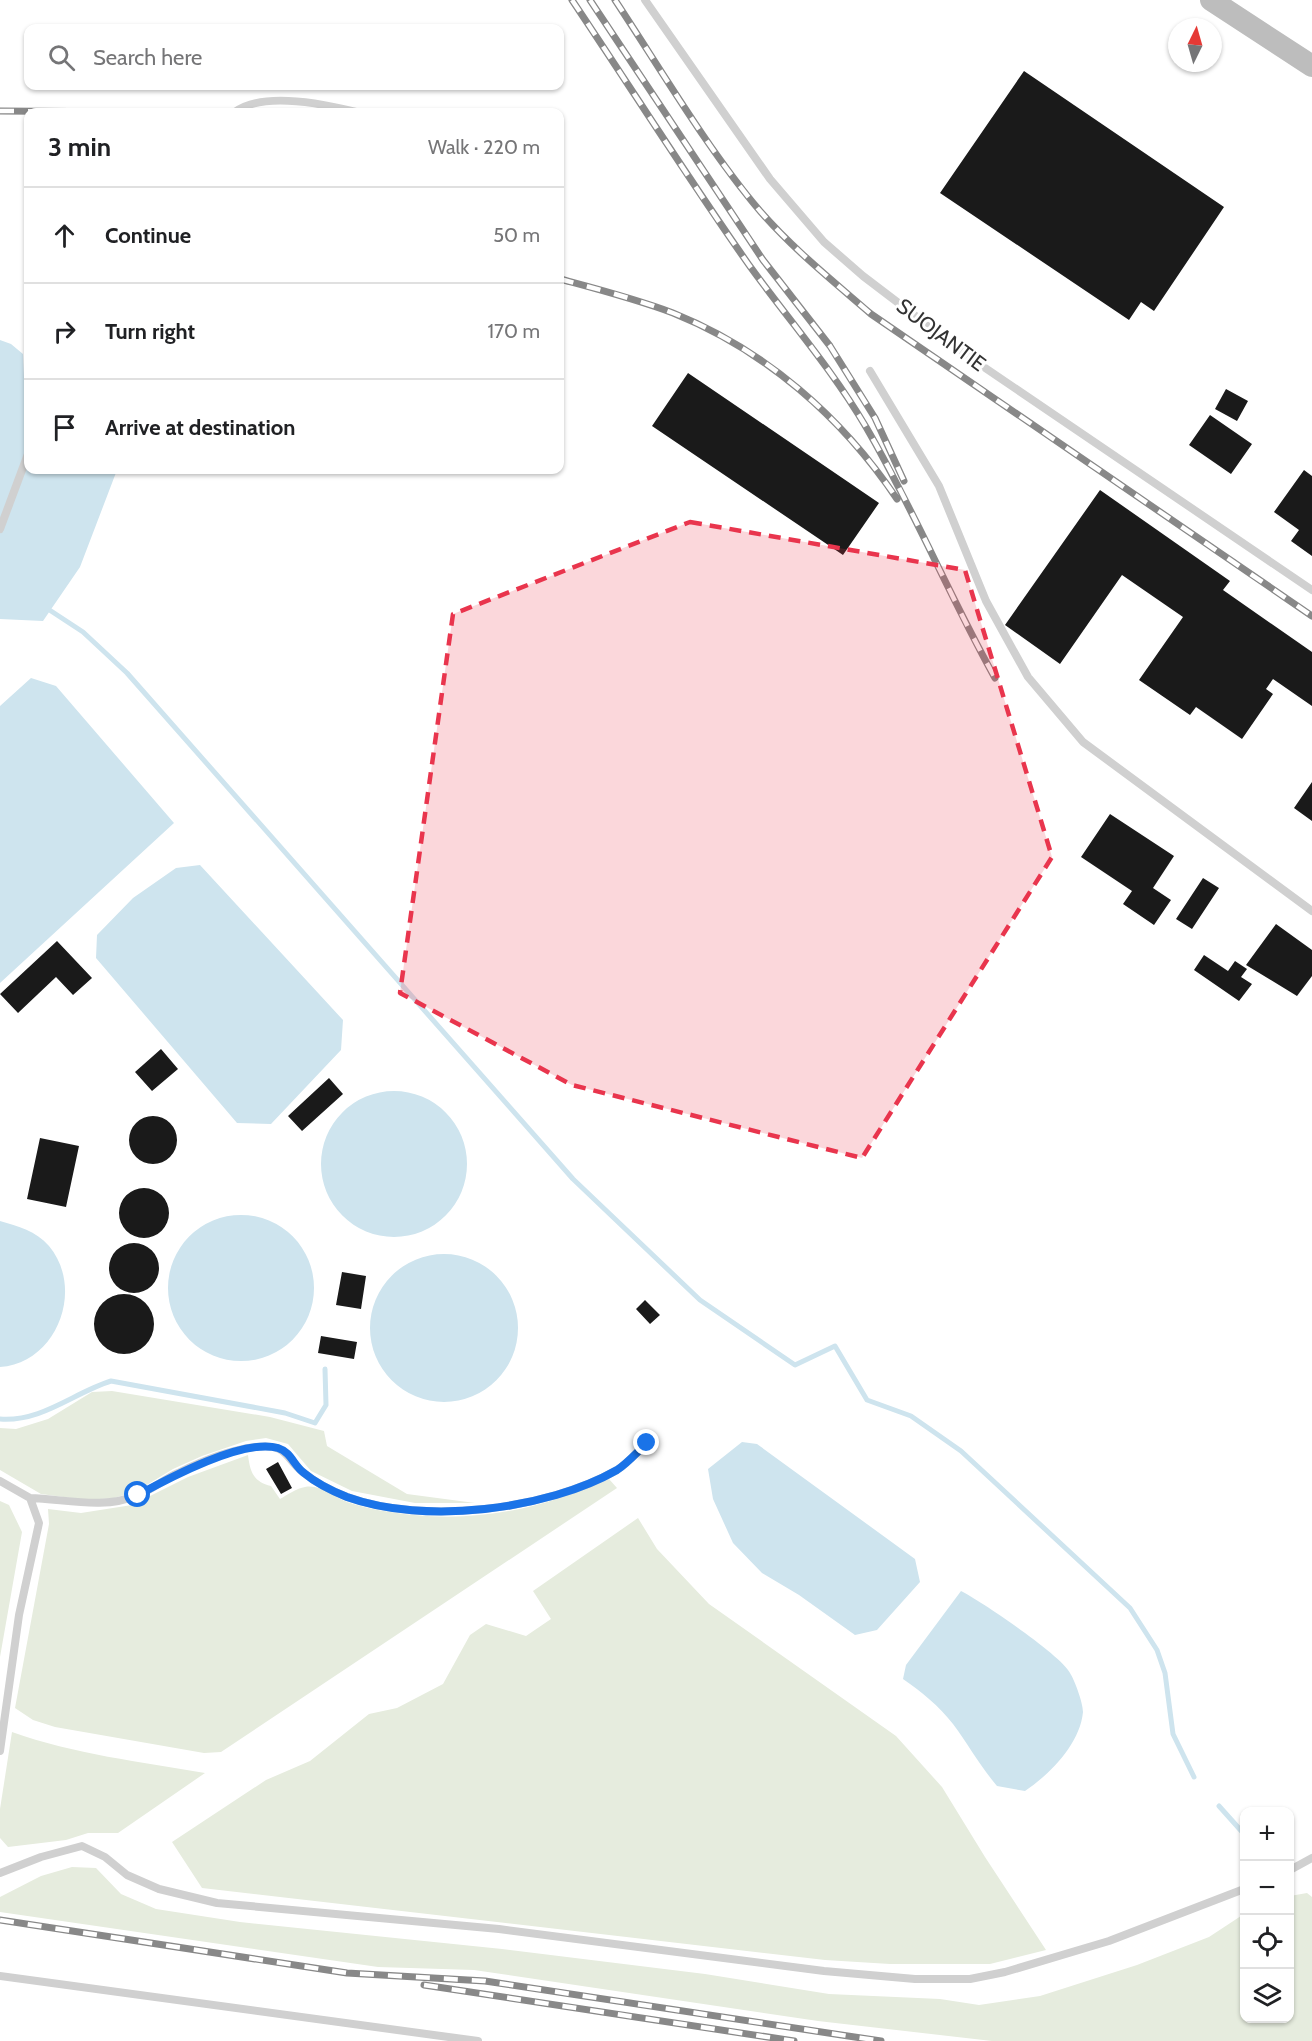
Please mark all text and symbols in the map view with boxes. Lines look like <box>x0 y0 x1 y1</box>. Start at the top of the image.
north arrow <box>1168 18 1222 72</box>
search box <box>24 24 564 90</box>
icon: search <box>45 41 78 74</box>
text: Search here <box>93 44 202 71</box>
text: 3 min <box>48 131 111 163</box>
text: Walk · 220 m <box>428 135 540 159</box>
icon: ahead <box>48 219 81 252</box>
text: Continue <box>105 222 191 249</box>
text: 50 m <box>493 223 540 247</box>
street label: SUOJANTIE <box>892 293 991 376</box>
icon: right <box>48 315 81 348</box>
text: Turn right <box>105 318 195 345</box>
text: 170 m <box>488 319 540 343</box>
icon: arrive <box>48 411 81 444</box>
text: Arrive at destination <box>105 414 295 441</box>
route end <box>633 1429 659 1455</box>
route start <box>124 1481 150 1507</box>
map controls <box>1240 1807 1294 2023</box>
button: + <box>1240 1807 1294 1861</box>
button: − <box>1240 1861 1294 1915</box>
button: locate <box>1240 1915 1294 1969</box>
button: layers <box>1240 1969 1294 2023</box>

